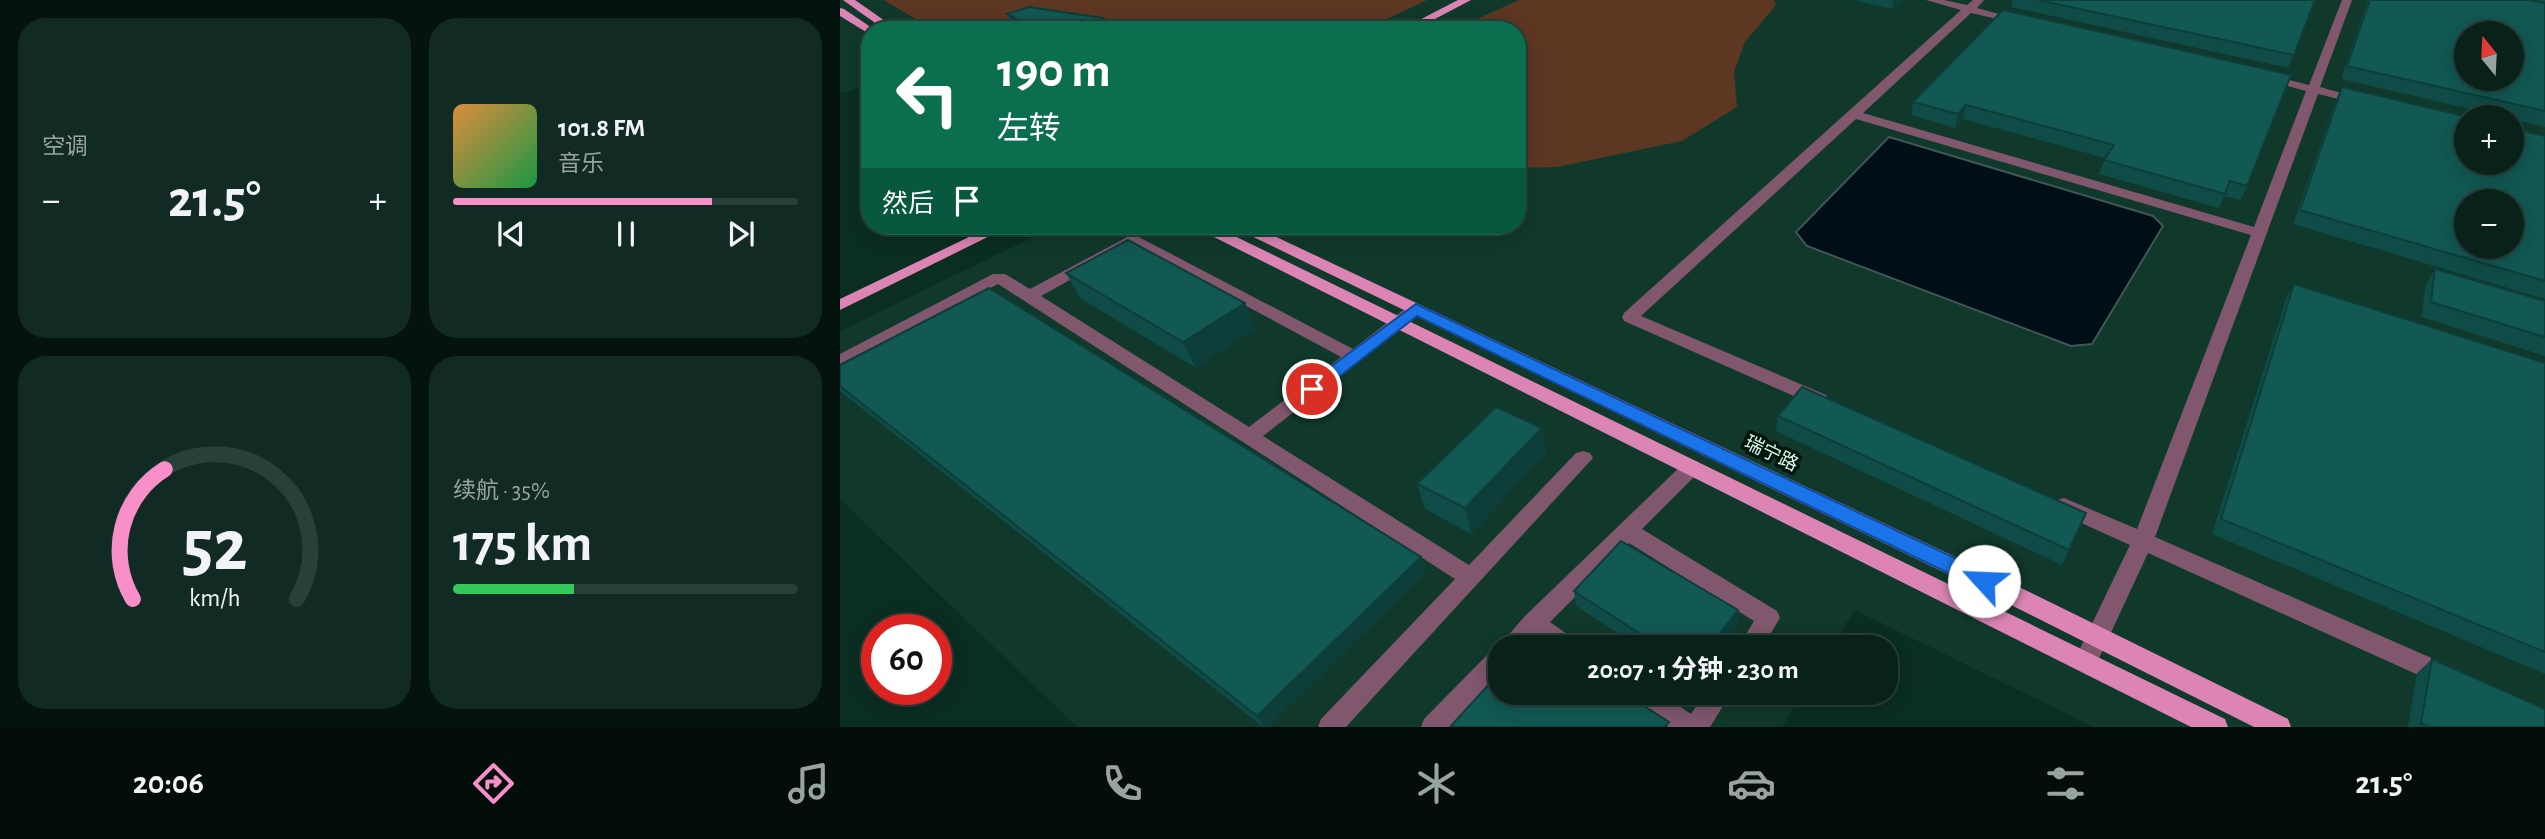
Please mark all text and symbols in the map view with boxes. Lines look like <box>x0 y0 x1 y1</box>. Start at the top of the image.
north arrow <box>2454 21 2524 91</box>
map controls <box>2454 21 2524 259</box>
text: 190 m <box>997 47 1111 96</box>
icon: left <box>882 49 973 140</box>
button: + <box>2454 105 2524 175</box>
text: 左转 <box>997 113 1061 145</box>
text: 101.8 FM <box>558 115 645 141</box>
text: 空调 <box>42 136 88 159</box>
text: 音乐 <box>558 153 604 176</box>
text: 21.5° <box>168 174 261 226</box>
text: − <box>42 182 60 220</box>
text: + <box>369 182 387 220</box>
icon: arrive <box>948 182 986 220</box>
button: − <box>2454 189 2524 259</box>
text: 然后 <box>882 191 934 217</box>
icon: previous <box>492 215 530 253</box>
icon: pause <box>607 215 645 253</box>
icon: next <box>722 215 760 253</box>
pin <box>1282 359 1342 419</box>
icon: arrive <box>1293 370 1331 408</box>
street label: 瑞宁路 <box>1741 431 1802 475</box>
text: 续航 · 35% <box>453 480 550 503</box>
text: 52 <box>182 511 247 584</box>
text: 175 km <box>453 518 592 570</box>
position arrow <box>1947 544 2021 618</box>
text: km/h <box>189 585 240 610</box>
speed limit sign: 60 <box>861 614 952 705</box>
text: 20:07 · 1 分钟 · 230 m <box>1587 657 1799 683</box>
icon: directions <box>469 759 518 808</box>
icon: music <box>784 759 833 808</box>
icon: phone <box>1098 759 1147 808</box>
icon: climate <box>1412 759 1461 808</box>
icon: car <box>1727 759 1776 808</box>
icon: filters <box>2041 759 2090 808</box>
text: 20:06 <box>133 767 204 799</box>
text: 21.5° <box>2355 767 2412 799</box>

